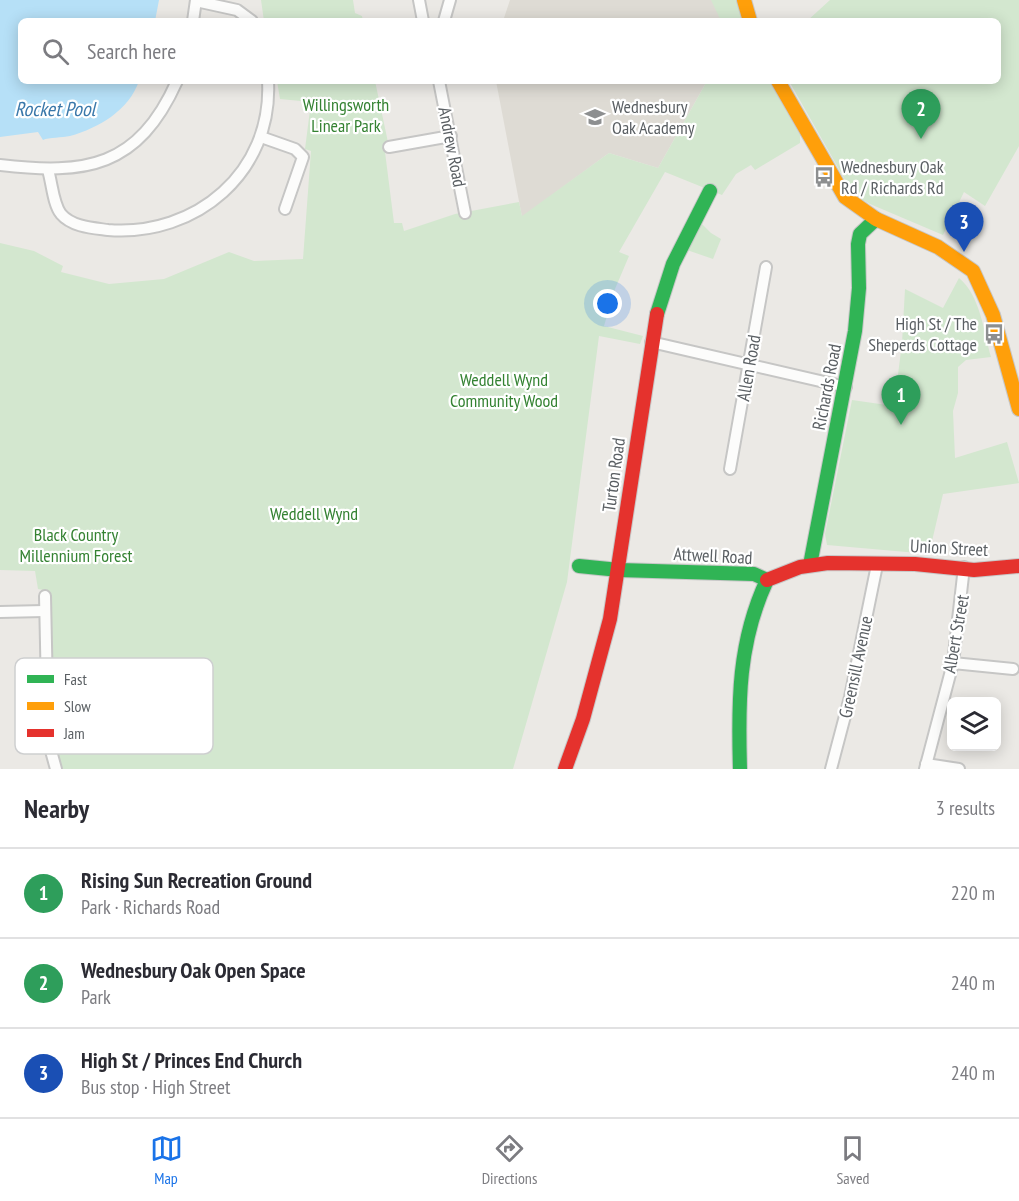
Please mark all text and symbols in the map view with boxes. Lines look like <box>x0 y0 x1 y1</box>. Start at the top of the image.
search box <box>18 18 1001 84</box>
icon: search <box>39 35 72 68</box>
text: Search here <box>87 37 176 65</box>
pin: 2 <box>902 90 940 139</box>
park label: Willingsworth Linear Park <box>303 93 389 137</box>
place label: Wednesbury Oak Academy <box>612 95 695 139</box>
water label: Rocket Pool <box>15 96 98 122</box>
street label: Andrew Road <box>433 105 472 189</box>
school or university icon: Wednesbury Oak Academy <box>583 105 607 129</box>
place label: Wednesbury Oak Rd / Richards Rd <box>841 155 944 199</box>
bus stop icon: Wednesbury Oak Rd / Richards Rd <box>812 165 836 189</box>
pin: 3 <box>944 202 984 252</box>
your location <box>593 289 622 318</box>
place label: High St / The Sheperds Cottage <box>868 312 977 356</box>
bus stop icon: High St / The Sheperds Cottage <box>982 322 1006 346</box>
street label: Allen Road <box>731 333 766 403</box>
street label: Richards Road <box>807 342 846 432</box>
park label: Weddell Wynd Community Wood <box>450 368 558 412</box>
pin: 1 <box>882 376 920 425</box>
street label: Turton Road <box>597 436 630 514</box>
park label: Weddell Wynd <box>270 502 358 525</box>
park label: Black Country Millennium Forest <box>20 523 132 567</box>
street label: Union Street <box>910 534 989 561</box>
street label: Attwell Road <box>673 542 753 569</box>
street label: Albert Street <box>937 593 974 675</box>
street label: Greensill Avenue <box>833 614 878 720</box>
legend <box>15 658 213 754</box>
text: Fast <box>64 669 87 689</box>
text: Slow <box>64 696 91 716</box>
map controls <box>947 697 1001 751</box>
button: layers <box>947 697 1001 751</box>
text: Jam <box>63 723 85 743</box>
text: Nearby <box>24 792 89 825</box>
text: 3 results <box>936 795 995 821</box>
text: Rising Sun Recreation Ground <box>81 866 312 894</box>
text: 1 <box>39 880 48 906</box>
text: 220 m <box>951 880 995 906</box>
text: Park · Richards Road <box>81 894 220 920</box>
text: Wednesbury Oak Open Space <box>81 956 306 984</box>
text: 2 <box>39 970 48 996</box>
text: 240 m <box>951 970 995 996</box>
text: Park <box>81 984 111 1010</box>
text: High St / Princes End Church <box>81 1046 302 1074</box>
text: 3 <box>39 1060 48 1086</box>
text: 240 m <box>951 1060 995 1086</box>
text: Bus stop · High Street <box>81 1074 230 1100</box>
tab: Map <box>150 1132 183 1188</box>
tab: Directions <box>482 1132 537 1188</box>
tab: Saved <box>836 1132 869 1188</box>

